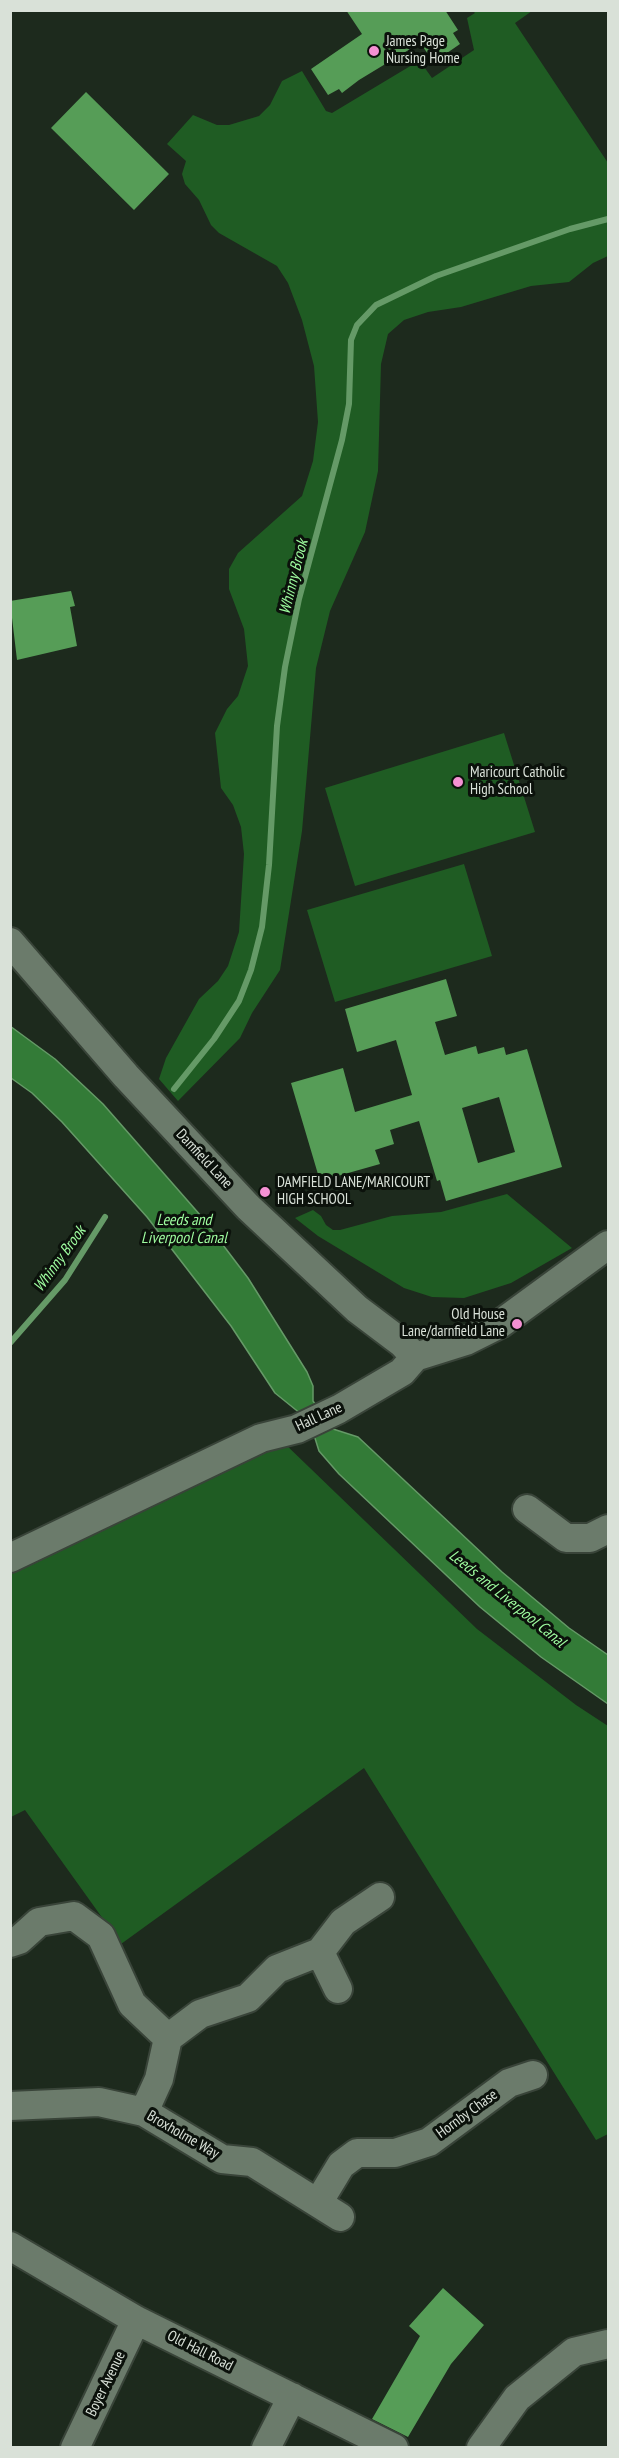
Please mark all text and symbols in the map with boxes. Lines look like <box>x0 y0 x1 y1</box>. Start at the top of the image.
place label: James Page Nursing Home <box>386 33 460 68</box>
marker: James Page Nursing Home <box>367 44 381 58</box>
water label: Whinny Brook <box>275 537 313 617</box>
place label: Maricourt Catholic High School <box>470 764 565 799</box>
marker: Maricourt Catholic High School <box>451 775 465 789</box>
street label: Damfield Lane <box>172 1126 236 1192</box>
place label: DAMFIELD LANE/MARICOURT HIGH SCHOOL <box>277 1174 430 1209</box>
marker: DAMFIELD LANE/MARICOURT HIGH SCHOOL <box>258 1185 272 1199</box>
water label: Leeds and Liverpool Canal <box>141 1210 227 1248</box>
water label: Whinny Brook <box>30 1222 90 1296</box>
place label: Old House Lane/darnfield Lane <box>402 1306 505 1341</box>
marker: Old House Lane/darnfield Lane <box>510 1317 524 1331</box>
street label: Hall Lane <box>293 1398 345 1436</box>
water label: Leeds and Liverpool Canal <box>445 1546 569 1652</box>
street label: Hornby Chase <box>433 2086 501 2142</box>
street label: Broxholme Way <box>144 2107 222 2163</box>
street label: Old Hall Road <box>164 2327 236 2375</box>
street label: Boyer Avenue <box>82 2348 130 2420</box>

